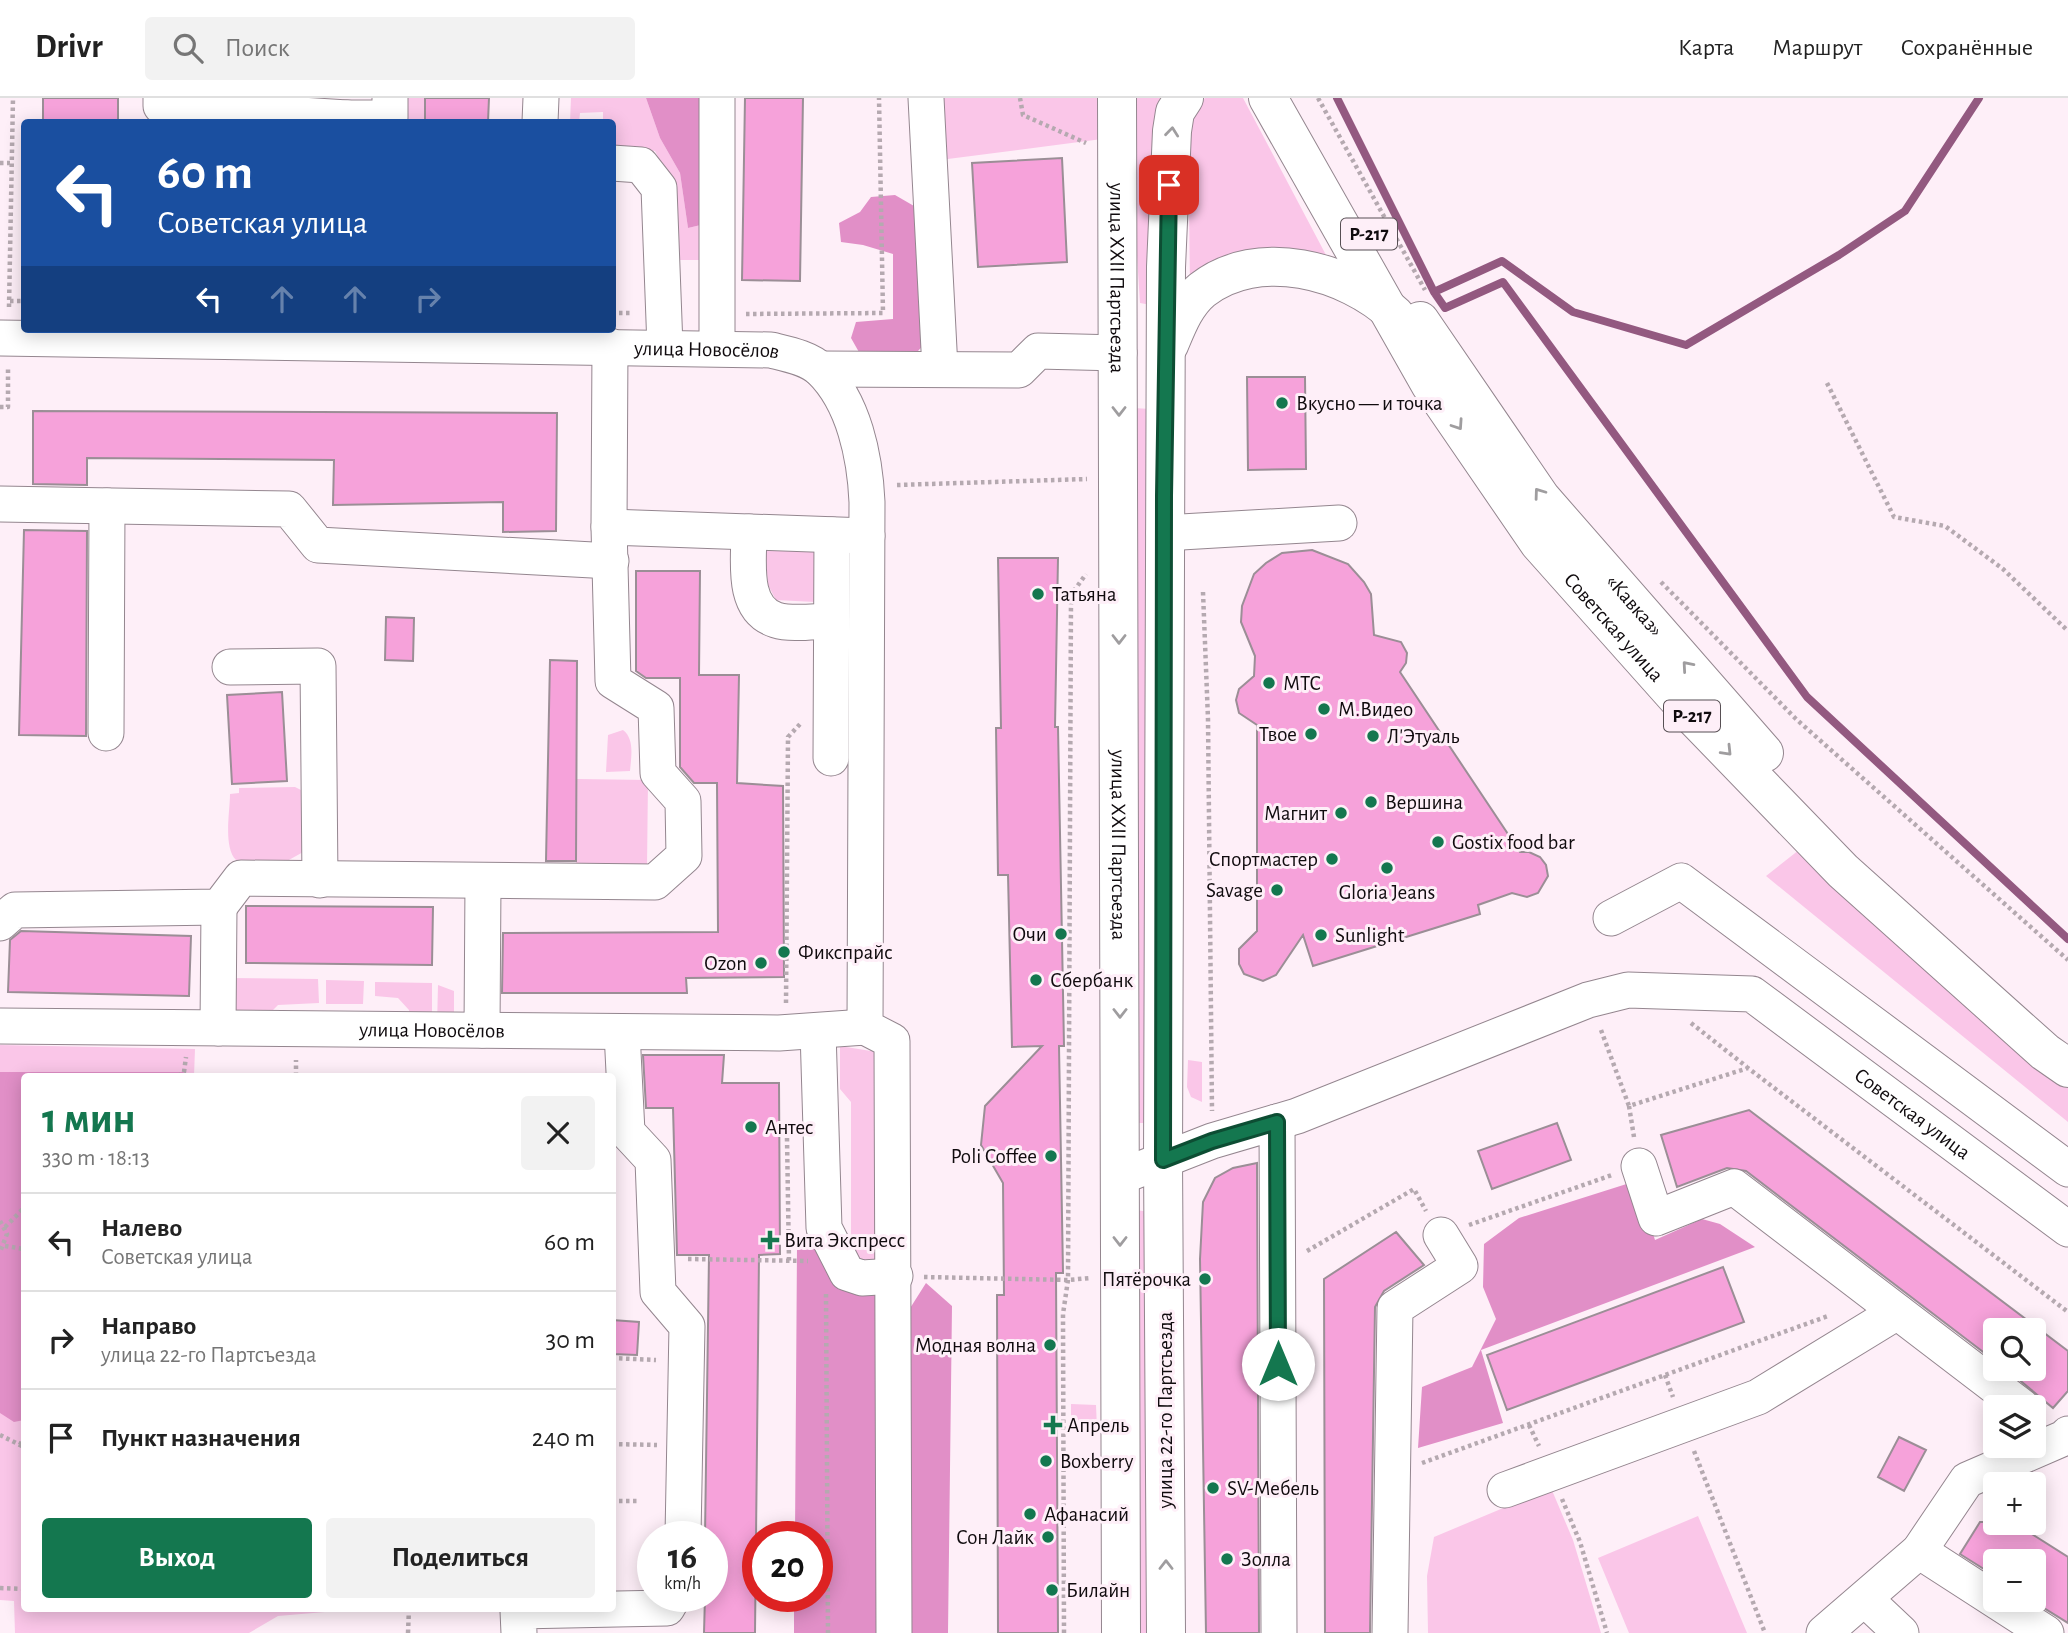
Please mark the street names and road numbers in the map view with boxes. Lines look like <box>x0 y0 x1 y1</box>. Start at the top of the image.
street label: улица XXII Партсъезда <box>1107 182 1128 374</box>
road number: Р-217 <box>1341 218 1397 250</box>
street label: улица Новосёлов <box>633 337 782 362</box>
street label: Советская улица <box>1560 568 1668 686</box>
street label: «Кавказ» <box>1602 570 1667 640</box>
road number: Р-217 <box>1664 701 1720 732</box>
street label: улица XXII Партсъезда <box>1108 749 1130 941</box>
street label: улица Новосёлов <box>358 1019 505 1041</box>
street label: Советская улица <box>1851 1064 1975 1163</box>
street label: улица 22-го Партсъезда <box>1155 1311 1176 1509</box>

